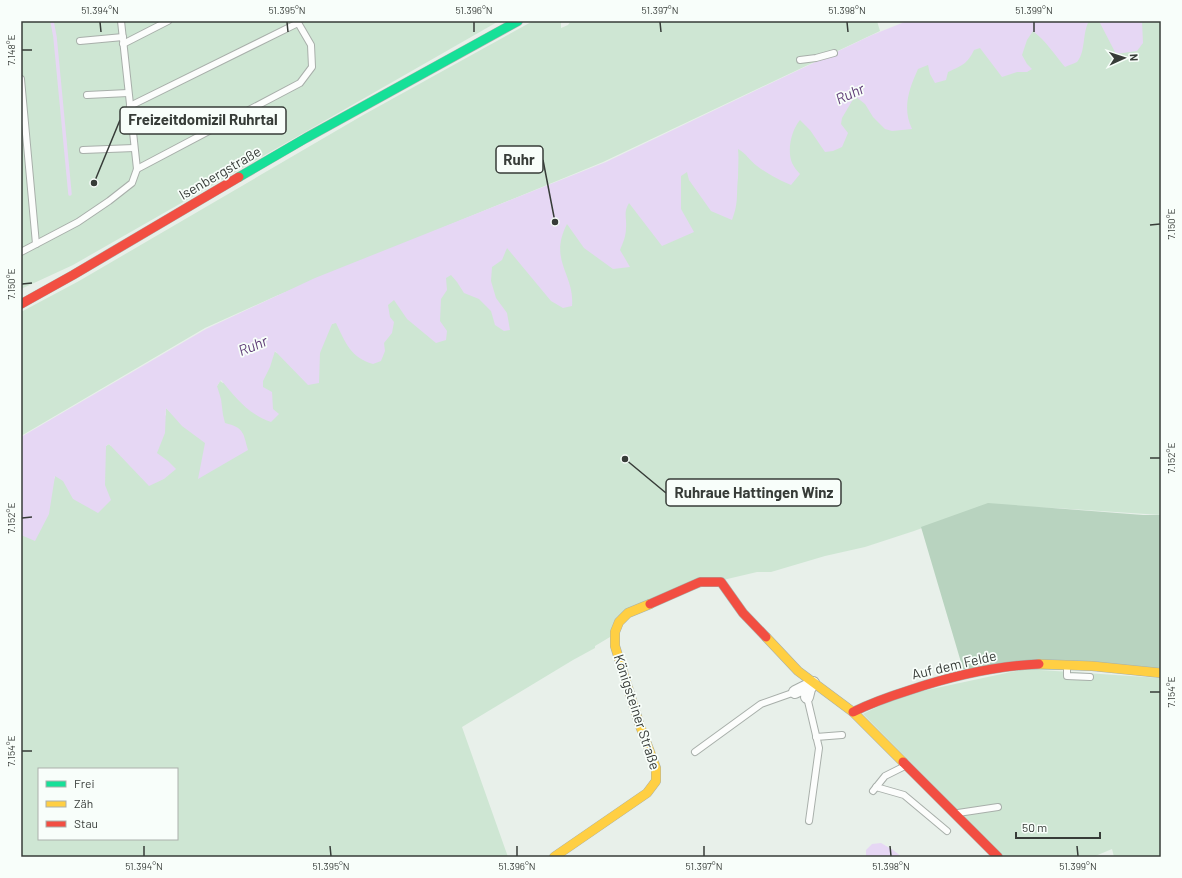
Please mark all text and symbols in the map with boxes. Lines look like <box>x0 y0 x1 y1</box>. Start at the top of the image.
text: 51.394°N <box>81 4 119 16</box>
text: 51.395°N <box>268 4 306 16</box>
text: 51.396°N <box>455 4 493 16</box>
text: 51.397°N <box>642 4 678 16</box>
text: 51.398°N <box>828 4 866 16</box>
text: 51.399°N <box>1015 4 1053 16</box>
text: 7.148°E <box>5 34 17 66</box>
north arrow <box>1104 38 1144 78</box>
text: N <box>1128 53 1141 61</box>
water label: Ruhr <box>832 79 868 107</box>
callout: Freizeitdomizil Ruhrtal <box>120 107 286 134</box>
text: Freizeitdomizil Ruhrtal <box>128 110 278 128</box>
street label: Isenbergstraße <box>176 142 264 203</box>
callout: Ruhr <box>496 146 543 173</box>
text: Ruhr <box>503 150 535 168</box>
text: 7.150°E <box>1165 208 1177 240</box>
text: 7.150°E <box>5 268 17 300</box>
water label: Ruhr <box>235 331 270 359</box>
text: 7.152°E <box>1165 443 1177 473</box>
callout: Ruhraue Hattingen Winz <box>666 479 841 506</box>
text: Ruhraue Hattingen Winz <box>675 483 834 501</box>
text: 7.152°E <box>5 503 17 533</box>
street label: Auf dem Felde <box>910 647 998 683</box>
street label: Königsteiner Straße <box>611 652 664 772</box>
text: 7.154°E <box>1165 676 1177 708</box>
text: 7.154°E <box>5 735 17 767</box>
legend <box>38 768 178 840</box>
text: Frei <box>74 776 94 790</box>
text: Zäh <box>74 796 93 810</box>
scale bar <box>1016 814 1100 840</box>
text: Stau <box>74 816 98 830</box>
text: 50 m <box>1022 820 1047 834</box>
text: 51.394°N <box>125 860 163 872</box>
text: 51.395°N <box>312 860 350 872</box>
text: 51.396°N <box>498 860 536 872</box>
text: 51.397°N <box>686 860 722 872</box>
text: 51.398°N <box>872 860 910 872</box>
text: 51.399°N <box>1059 860 1097 872</box>

